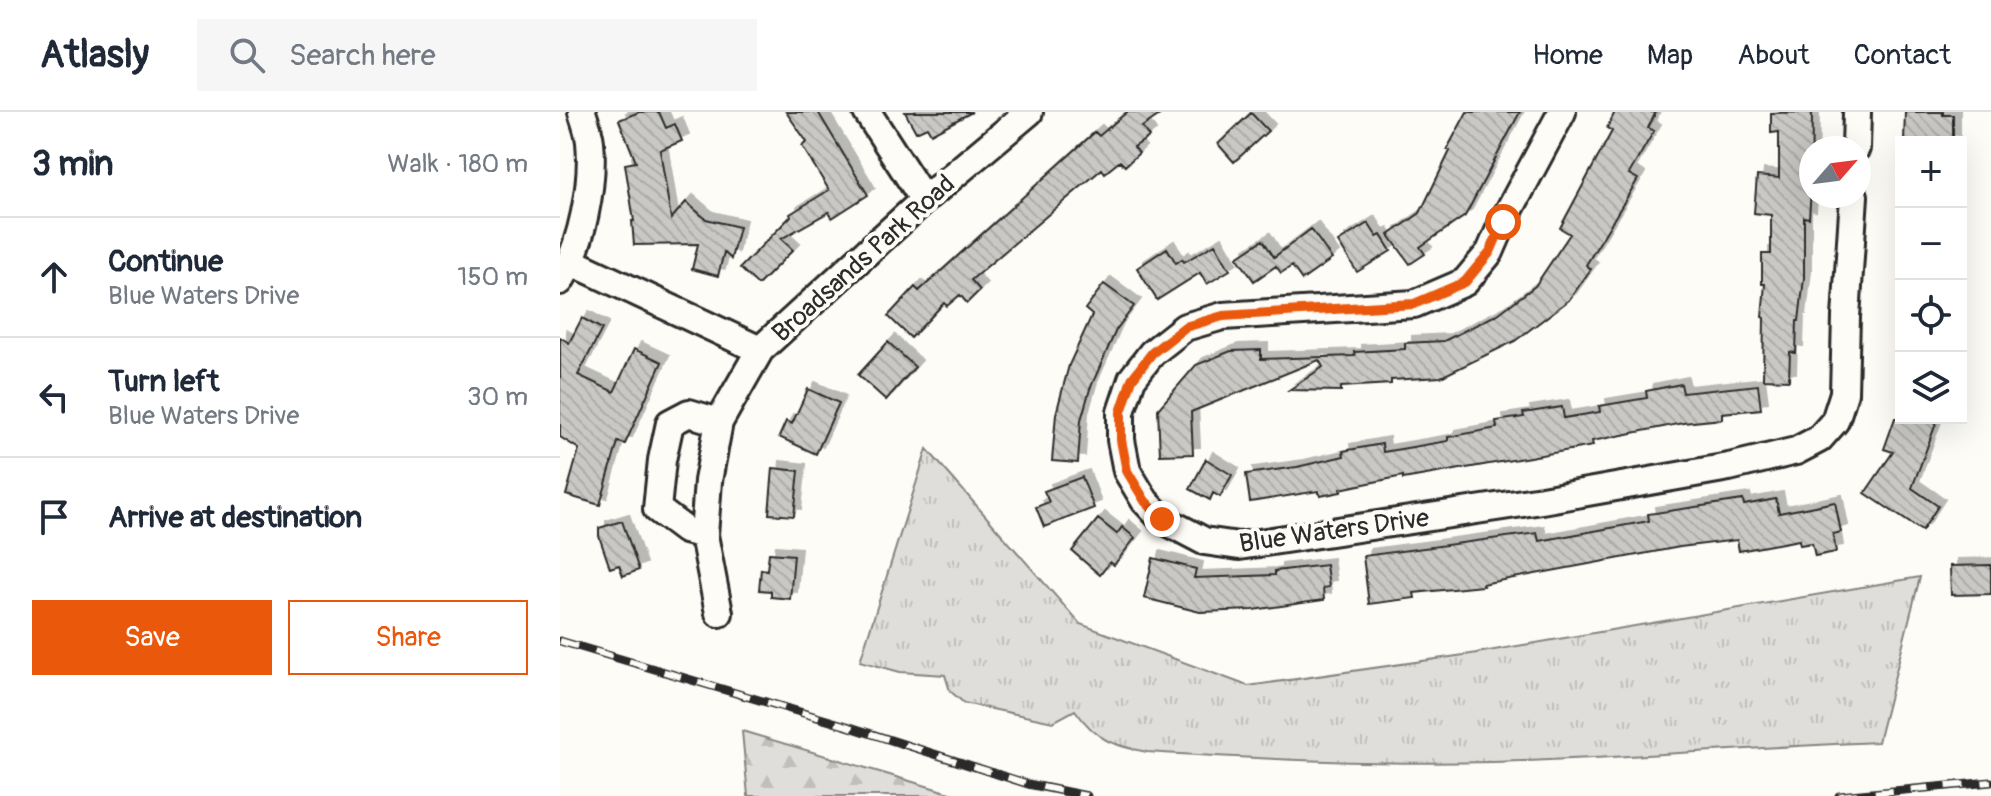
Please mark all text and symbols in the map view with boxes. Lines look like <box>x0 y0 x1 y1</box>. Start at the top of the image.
search box <box>197 19 757 91</box>
text: Atlasly <box>40 31 149 79</box>
icon: search <box>225 33 269 77</box>
text: Search here <box>289 37 435 74</box>
text: Home <box>1532 38 1603 73</box>
text: Map <box>1647 38 1693 73</box>
text: About <box>1737 38 1810 73</box>
text: Contact <box>1854 38 1951 73</box>
north arrow <box>1799 136 1871 208</box>
map controls <box>1895 136 1967 424</box>
button: + <box>1895 136 1967 208</box>
text: 3 min <box>32 143 114 186</box>
text: Walk · 180 m <box>387 148 528 180</box>
street label: Broadsands Park Road <box>766 168 962 349</box>
route start <box>1485 204 1521 240</box>
button: − <box>1895 208 1967 280</box>
text: Continue <box>108 243 223 280</box>
icon: ahead <box>32 255 76 299</box>
text: 150 m <box>457 261 528 293</box>
text: Blue Waters Drive <box>108 280 299 312</box>
button: locate <box>1895 280 1967 352</box>
button: layers <box>1895 352 1967 424</box>
text: Turn left <box>108 363 219 400</box>
icon: left <box>32 375 76 419</box>
text: 30 m <box>467 381 528 413</box>
text: Blue Waters Drive <box>108 400 299 432</box>
icon: arrive <box>32 495 76 539</box>
text: Arrive at destination <box>108 499 362 536</box>
route end <box>1144 501 1180 537</box>
street label: Blue Waters Drive <box>1237 502 1431 560</box>
button: Save <box>32 600 272 675</box>
button: Share <box>288 600 528 675</box>

